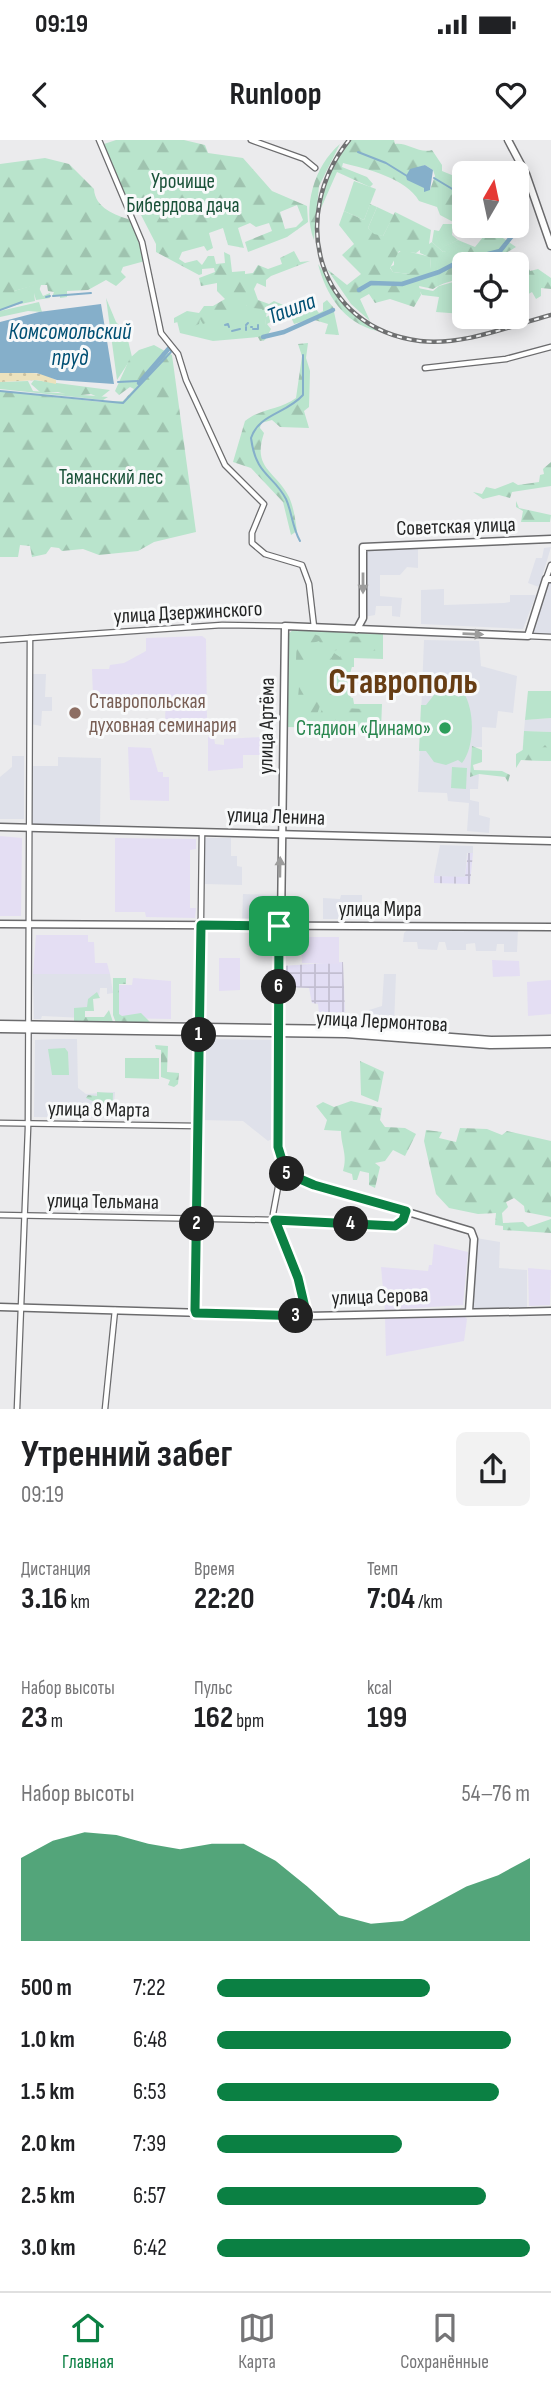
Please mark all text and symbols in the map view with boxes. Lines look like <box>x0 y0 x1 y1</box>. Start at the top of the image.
text: 09:19 <box>35 9 88 40</box>
text: Runloop <box>229 75 322 114</box>
icon: back <box>21 76 59 114</box>
icon: heart <box>492 76 530 114</box>
north arrow <box>452 161 528 238</box>
map controls <box>452 161 529 329</box>
park label: Урочище Бибердова дача <box>126 169 240 218</box>
button: locate <box>452 252 529 329</box>
water label: Ташла <box>263 287 320 331</box>
water label: Комсомольский пруд <box>9 318 132 372</box>
park label: Таманский лес <box>59 465 163 490</box>
street label: Советская улица <box>396 512 516 541</box>
one-way arrow <box>357 572 369 594</box>
street label: улица Дзержинского <box>113 596 263 629</box>
one-way arrow <box>462 629 484 640</box>
district label: Ставрополь <box>328 661 478 704</box>
street label: улица Артёма <box>253 677 280 775</box>
place label: Ставропольская духовная семинария <box>89 689 237 738</box>
marker: Ставропольская духовная семинария <box>67 705 83 721</box>
place label: Стадион «Динамо» <box>296 716 431 741</box>
marker: Стадион «Динамо» <box>437 720 453 736</box>
street label: улица Ленина <box>227 802 325 831</box>
one-way arrow <box>275 856 286 878</box>
pin <box>249 896 309 956</box>
street label: улица Мира <box>338 897 422 922</box>
icon: arrive <box>260 907 298 945</box>
pin: 6 <box>262 970 296 1004</box>
text: 6 <box>274 975 283 998</box>
street label: улица Лермонтова <box>316 1006 448 1037</box>
pin: 1 <box>182 1018 216 1052</box>
text: 1 <box>195 1023 202 1046</box>
street label: улица 8 Марта <box>48 1096 150 1123</box>
pin: 5 <box>270 1156 304 1192</box>
text: 5 <box>282 1162 291 1185</box>
street label: улица Тельмана <box>47 1188 159 1215</box>
pin: 2 <box>180 1206 214 1242</box>
pin: 4 <box>334 1206 368 1242</box>
text: 2 <box>192 1212 201 1235</box>
text: 4 <box>346 1212 355 1235</box>
street label: улица Серова <box>331 1282 429 1311</box>
pin: 3 <box>278 1298 314 1334</box>
text: 3 <box>291 1304 300 1327</box>
text: Утренний забег <box>21 1432 232 1477</box>
button: share <box>456 1432 530 1506</box>
text: 09:19 <box>21 1481 64 1509</box>
text: Дистанция <box>21 1558 91 1581</box>
text: Время <box>194 1558 235 1581</box>
text: Темп <box>367 1558 398 1581</box>
text: 3.16 <box>21 1581 67 1617</box>
text: 22:20 <box>194 1581 254 1617</box>
text: 7:04 <box>367 1581 415 1617</box>
text: km <box>67 1591 90 1614</box>
text: /km <box>415 1591 443 1614</box>
text: Набор высоты <box>21 1677 115 1700</box>
text: Пульс <box>194 1677 233 1700</box>
text: kcal <box>367 1677 392 1700</box>
text: 23 <box>21 1700 48 1736</box>
text: 162 <box>194 1700 233 1736</box>
text: 199 <box>367 1700 407 1736</box>
text: m <box>48 1710 63 1733</box>
text: bpm <box>233 1710 264 1733</box>
text: Набор высоты <box>21 1780 134 1808</box>
text: 54–76 m <box>462 1780 530 1808</box>
text: 500 m <box>21 1974 72 2002</box>
text: 7:22 <box>133 1974 165 2002</box>
text: 1.0 km <box>21 2026 75 2054</box>
text: 6:48 <box>133 2026 167 2054</box>
text: 1.5 km <box>21 2078 74 2106</box>
text: 6:53 <box>133 2078 166 2106</box>
text: 2.0 km <box>21 2130 75 2158</box>
text: 7:39 <box>133 2130 166 2158</box>
text: 2.5 km <box>21 2182 75 2210</box>
text: 6:57 <box>133 2182 166 2210</box>
text: 3.0 km <box>21 2234 76 2262</box>
text: 6:42 <box>133 2234 167 2262</box>
tab: Главная <box>62 2309 114 2374</box>
tab: Карта <box>238 2309 276 2374</box>
tab: Сохранённые <box>400 2309 489 2374</box>

